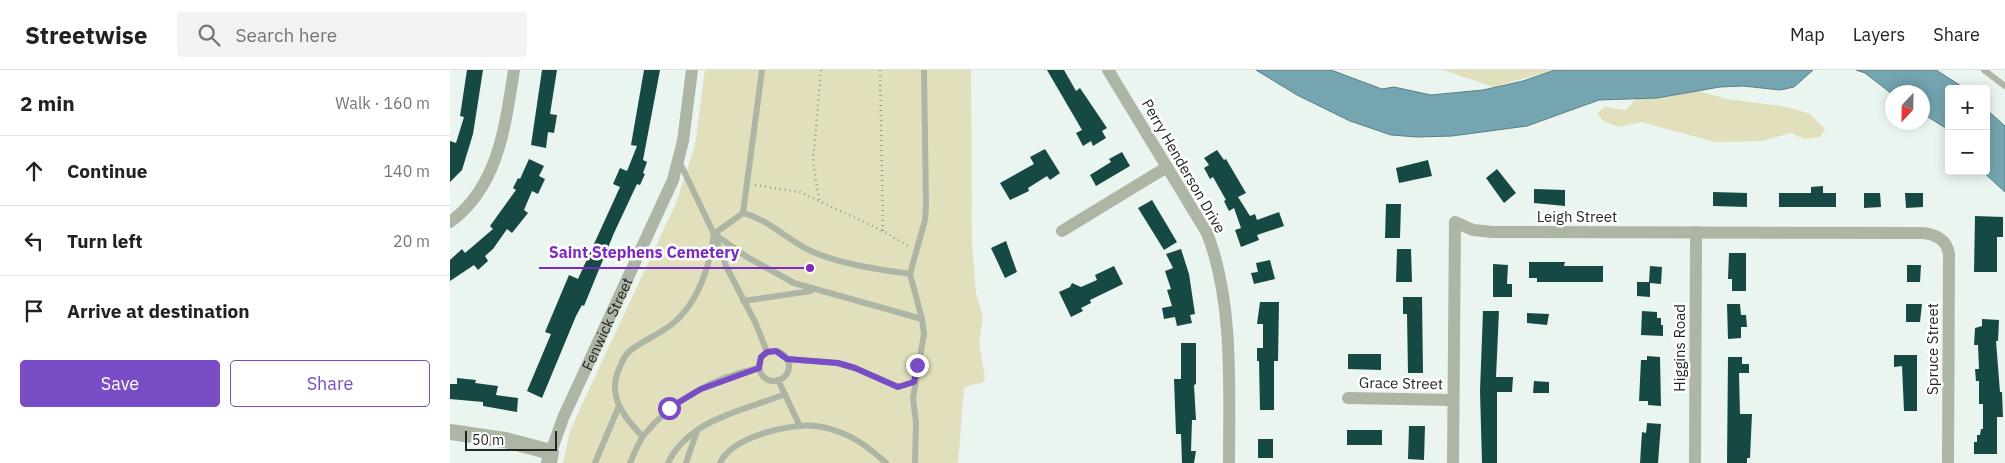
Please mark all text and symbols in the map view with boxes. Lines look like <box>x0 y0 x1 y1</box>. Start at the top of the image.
search box <box>177 12 527 57</box>
text: Streetwise <box>25 19 147 51</box>
icon: search <box>195 21 223 49</box>
text: Search here <box>235 23 337 47</box>
text: Map <box>1790 23 1825 46</box>
text: Layers <box>1853 23 1905 46</box>
text: Share <box>1933 23 1980 46</box>
north arrow <box>1885 85 1930 130</box>
map controls <box>1945 85 1990 175</box>
button: + <box>1945 85 1990 130</box>
text: 2 min <box>20 89 75 117</box>
text: Walk · 160 m <box>335 93 430 113</box>
street label: Perry Henderson Drive <box>1138 96 1230 236</box>
button: − <box>1945 130 1990 175</box>
icon: ahead <box>20 157 48 185</box>
text: Continue <box>67 159 147 183</box>
text: 140 m <box>383 161 430 181</box>
street label: Leigh Street <box>1537 207 1617 226</box>
icon: left <box>20 227 48 255</box>
text: Turn left <box>67 229 143 253</box>
text: 20 m <box>393 231 430 251</box>
callout: Saint Stephens Cemetery <box>539 237 750 268</box>
text: Saint Stephens Cemetery <box>549 242 740 262</box>
street label: Fenwick Street <box>577 274 636 373</box>
icon: arrive <box>20 297 48 325</box>
text: Arrive at destination <box>67 299 250 323</box>
street label: Spruce Street <box>1923 303 1942 395</box>
street label: Higgins Road <box>1670 304 1689 392</box>
route end <box>906 354 929 377</box>
button: Save <box>20 360 220 407</box>
button: Share <box>230 360 430 407</box>
street label: Grace Street <box>1359 373 1443 393</box>
route start <box>658 397 681 420</box>
scale bar <box>465 428 558 451</box>
text: 50 m <box>472 431 504 449</box>

